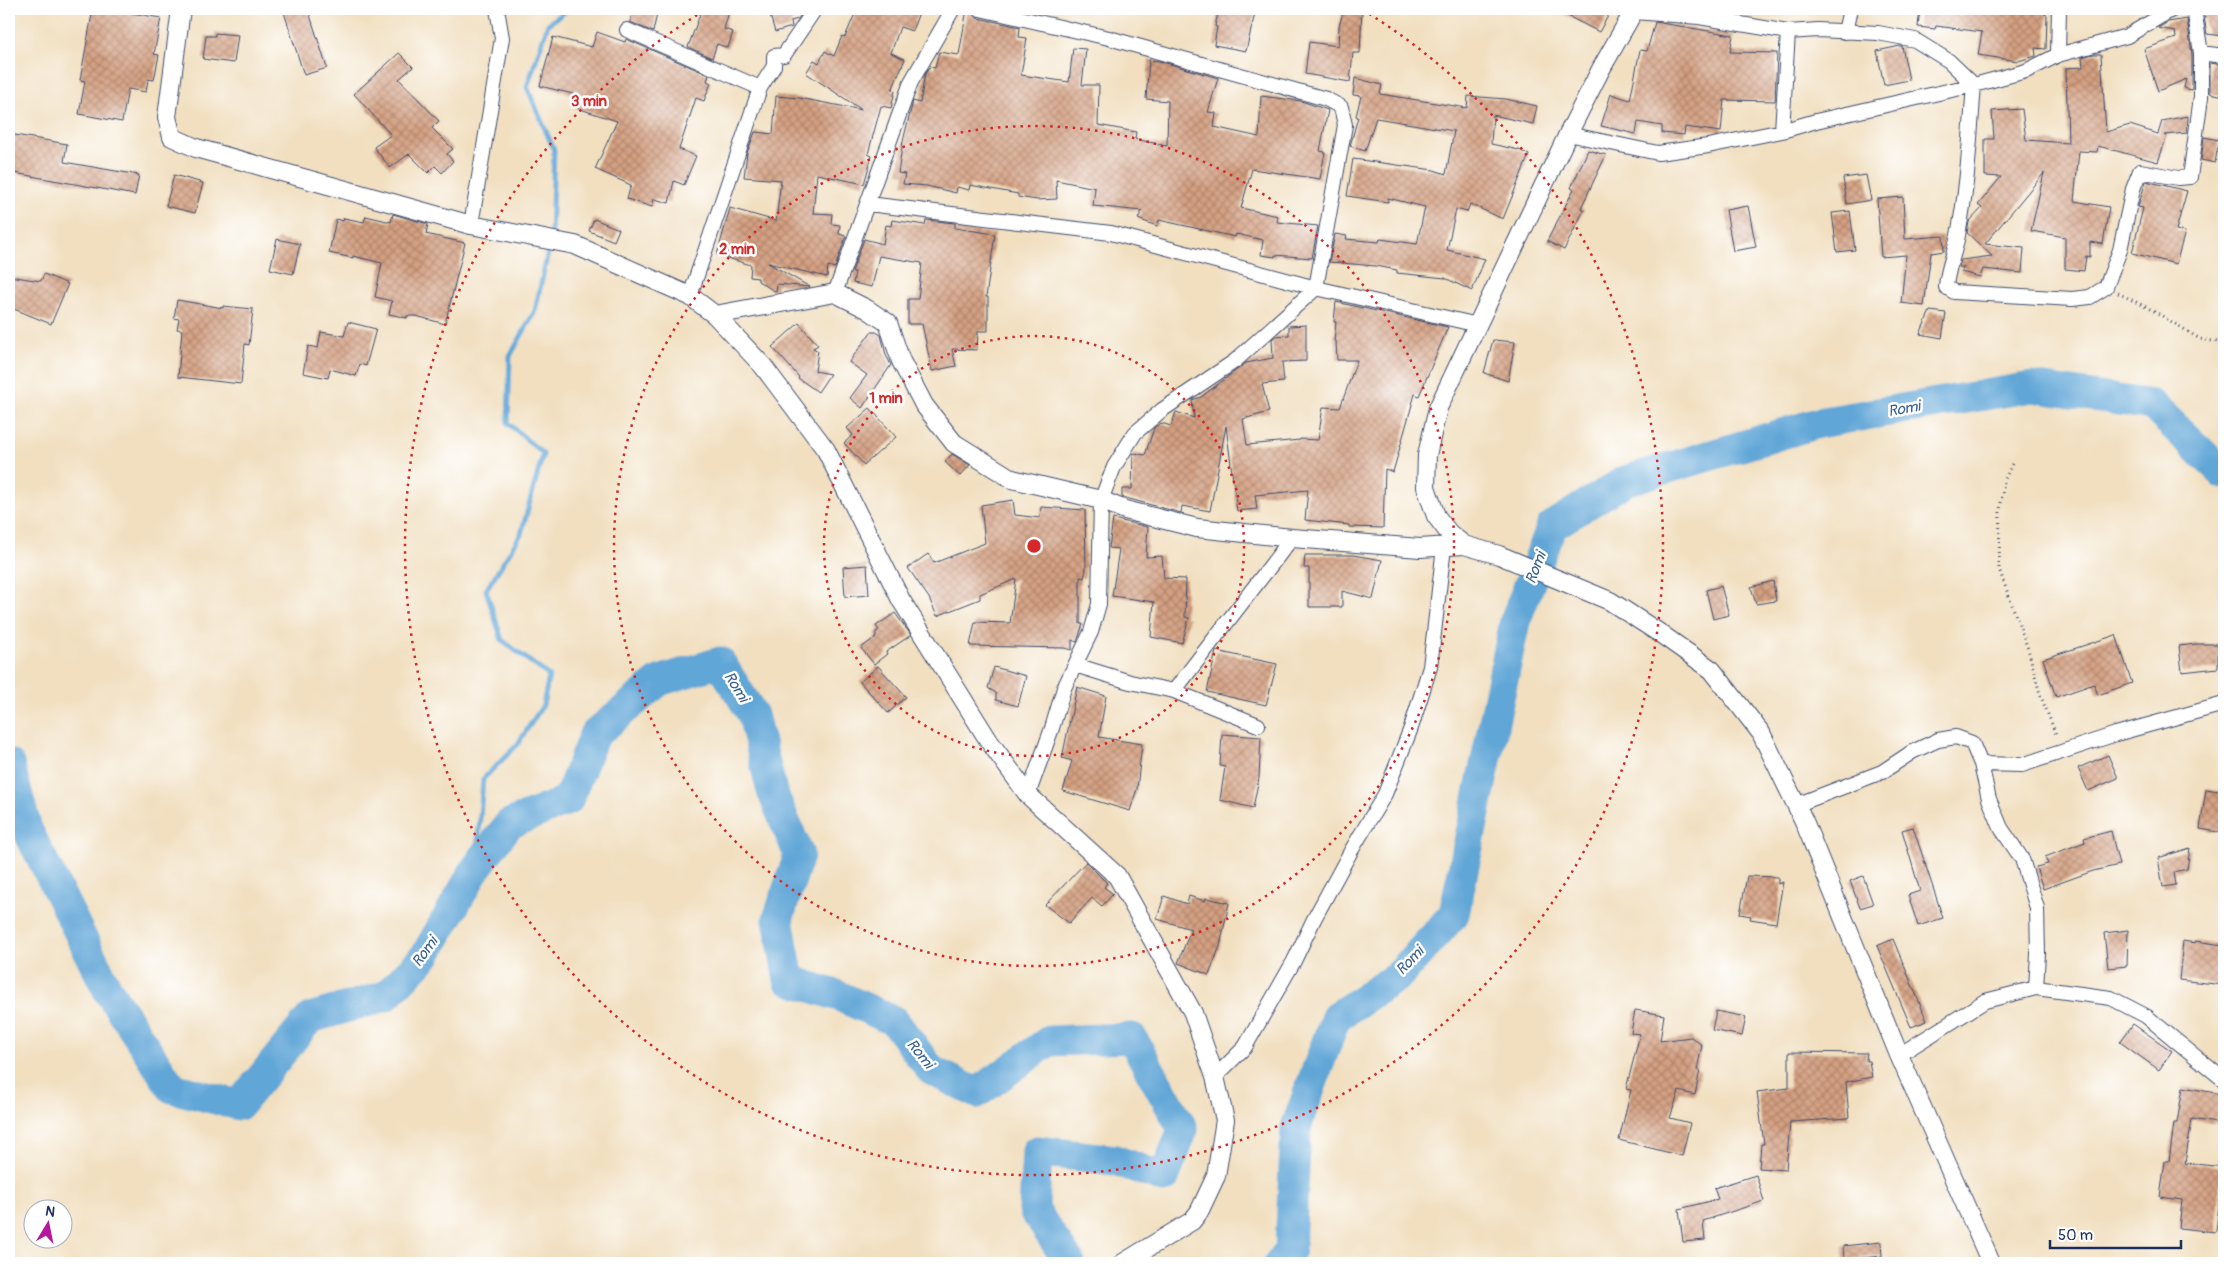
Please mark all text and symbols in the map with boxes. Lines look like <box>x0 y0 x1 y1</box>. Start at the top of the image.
text: 3 min <box>571 92 607 111</box>
text: 2 min <box>719 240 755 259</box>
text: 1 min <box>869 389 903 408</box>
water label: Romi <box>1886 396 1924 421</box>
centre of rings <box>1025 537 1043 555</box>
water label: Romi <box>1521 547 1551 586</box>
water label: Romi <box>719 668 754 708</box>
water label: Romi <box>408 931 444 971</box>
water label: Romi <box>1392 941 1430 979</box>
water label: Romi <box>902 1035 939 1074</box>
north arrow <box>22 1200 72 1250</box>
text: N <box>44 1202 56 1221</box>
scale bar <box>2050 1217 2182 1249</box>
text: 50 m <box>2058 1226 2093 1245</box>

